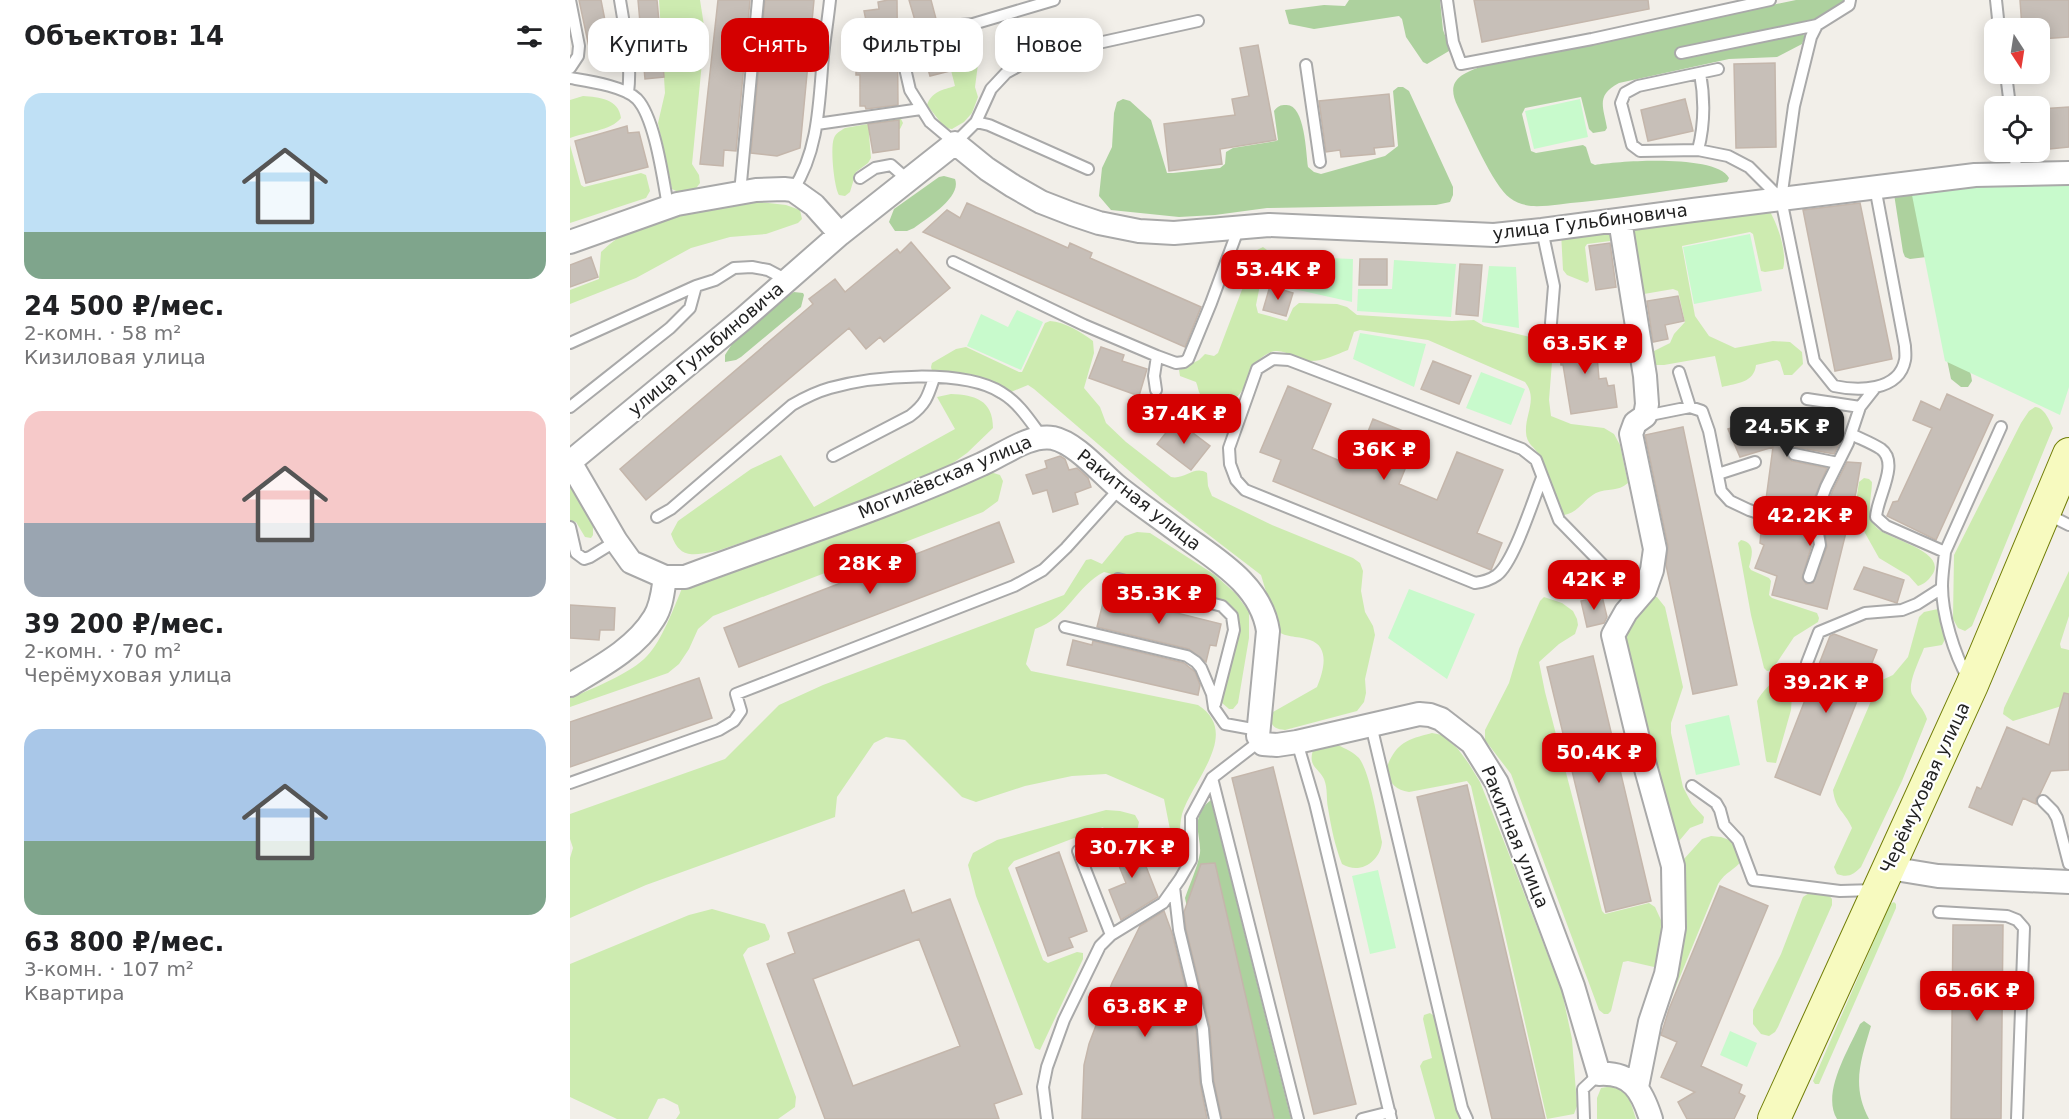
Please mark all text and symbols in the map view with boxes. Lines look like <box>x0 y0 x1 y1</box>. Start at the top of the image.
chip: Купить <box>588 18 709 72</box>
chip: Снять <box>721 18 829 72</box>
chip: Фильтры <box>841 18 983 72</box>
chip: Новое <box>995 18 1103 72</box>
north arrow <box>1984 18 2050 84</box>
map controls <box>1984 18 2050 162</box>
icon: filters <box>513 20 546 53</box>
text: Объектов: 14 <box>24 21 224 51</box>
button: locate <box>1984 96 2050 162</box>
icon: home <box>231 132 339 240</box>
street label: улица Гульбиновича <box>1491 199 1689 244</box>
pin: 53.4K ₽ <box>1223 250 1333 301</box>
text: 53.4K ₽ <box>1235 257 1321 281</box>
street label: улица Гульбиновича <box>624 278 788 420</box>
text: 24 500 ₽/мес. <box>24 291 224 321</box>
text: 2-комн. · 58 m² <box>24 321 181 345</box>
pin: 63.5K ₽ <box>1530 324 1640 375</box>
text: 63.5K ₽ <box>1542 331 1628 355</box>
text: Кизиловая улица <box>24 345 206 369</box>
pin: 37.4K ₽ <box>1129 394 1239 445</box>
text: 37.4K ₽ <box>1141 401 1227 425</box>
pin: 24.5K ₽ <box>1732 407 1842 458</box>
text: 24.5K ₽ <box>1744 414 1830 438</box>
street label: Могилёвская улица <box>855 430 1035 523</box>
pin: 36K ₽ <box>1342 430 1426 481</box>
text: 36K ₽ <box>1352 437 1416 461</box>
street label: Ракитная улица <box>1073 445 1205 554</box>
icon: home <box>231 450 339 558</box>
pin: 42.2K ₽ <box>1755 496 1865 547</box>
text: 42.2K ₽ <box>1767 503 1853 527</box>
pin: 28K ₽ <box>828 544 912 595</box>
text: 28K ₽ <box>838 551 902 575</box>
pin: 42K ₽ <box>1552 560 1636 611</box>
text: 42K ₽ <box>1562 567 1626 591</box>
pin: 35.3K ₽ <box>1104 574 1214 625</box>
text: 35.3K ₽ <box>1116 581 1202 605</box>
text: 39 200 ₽/мес. <box>24 609 224 639</box>
text: 2-комн. · 70 m² <box>24 639 181 663</box>
text: Черёмуховая улица <box>24 663 232 687</box>
pin: 39.2K ₽ <box>1771 663 1881 714</box>
text: 39.2K ₽ <box>1783 670 1869 694</box>
street label: Черёмуховая улица <box>1875 699 1974 877</box>
pin: 50.4K ₽ <box>1544 733 1654 784</box>
text: 50.4K ₽ <box>1556 740 1642 764</box>
street label: Ракитная улица <box>1477 763 1554 911</box>
icon: home <box>231 768 339 876</box>
pin: 30.7K ₽ <box>1077 828 1187 879</box>
text: 30.7K ₽ <box>1089 835 1175 859</box>
text: 63 800 ₽/мес. <box>24 927 224 957</box>
text: 3-комн. · 107 m² <box>24 957 194 981</box>
pin: 65.6K ₽ <box>1922 971 2032 1022</box>
text: 65.6K ₽ <box>1934 978 2020 1002</box>
text: Квартира <box>24 981 125 1005</box>
pin: 63.8K ₽ <box>1090 987 1200 1038</box>
text: 63.8K ₽ <box>1102 994 1188 1018</box>

